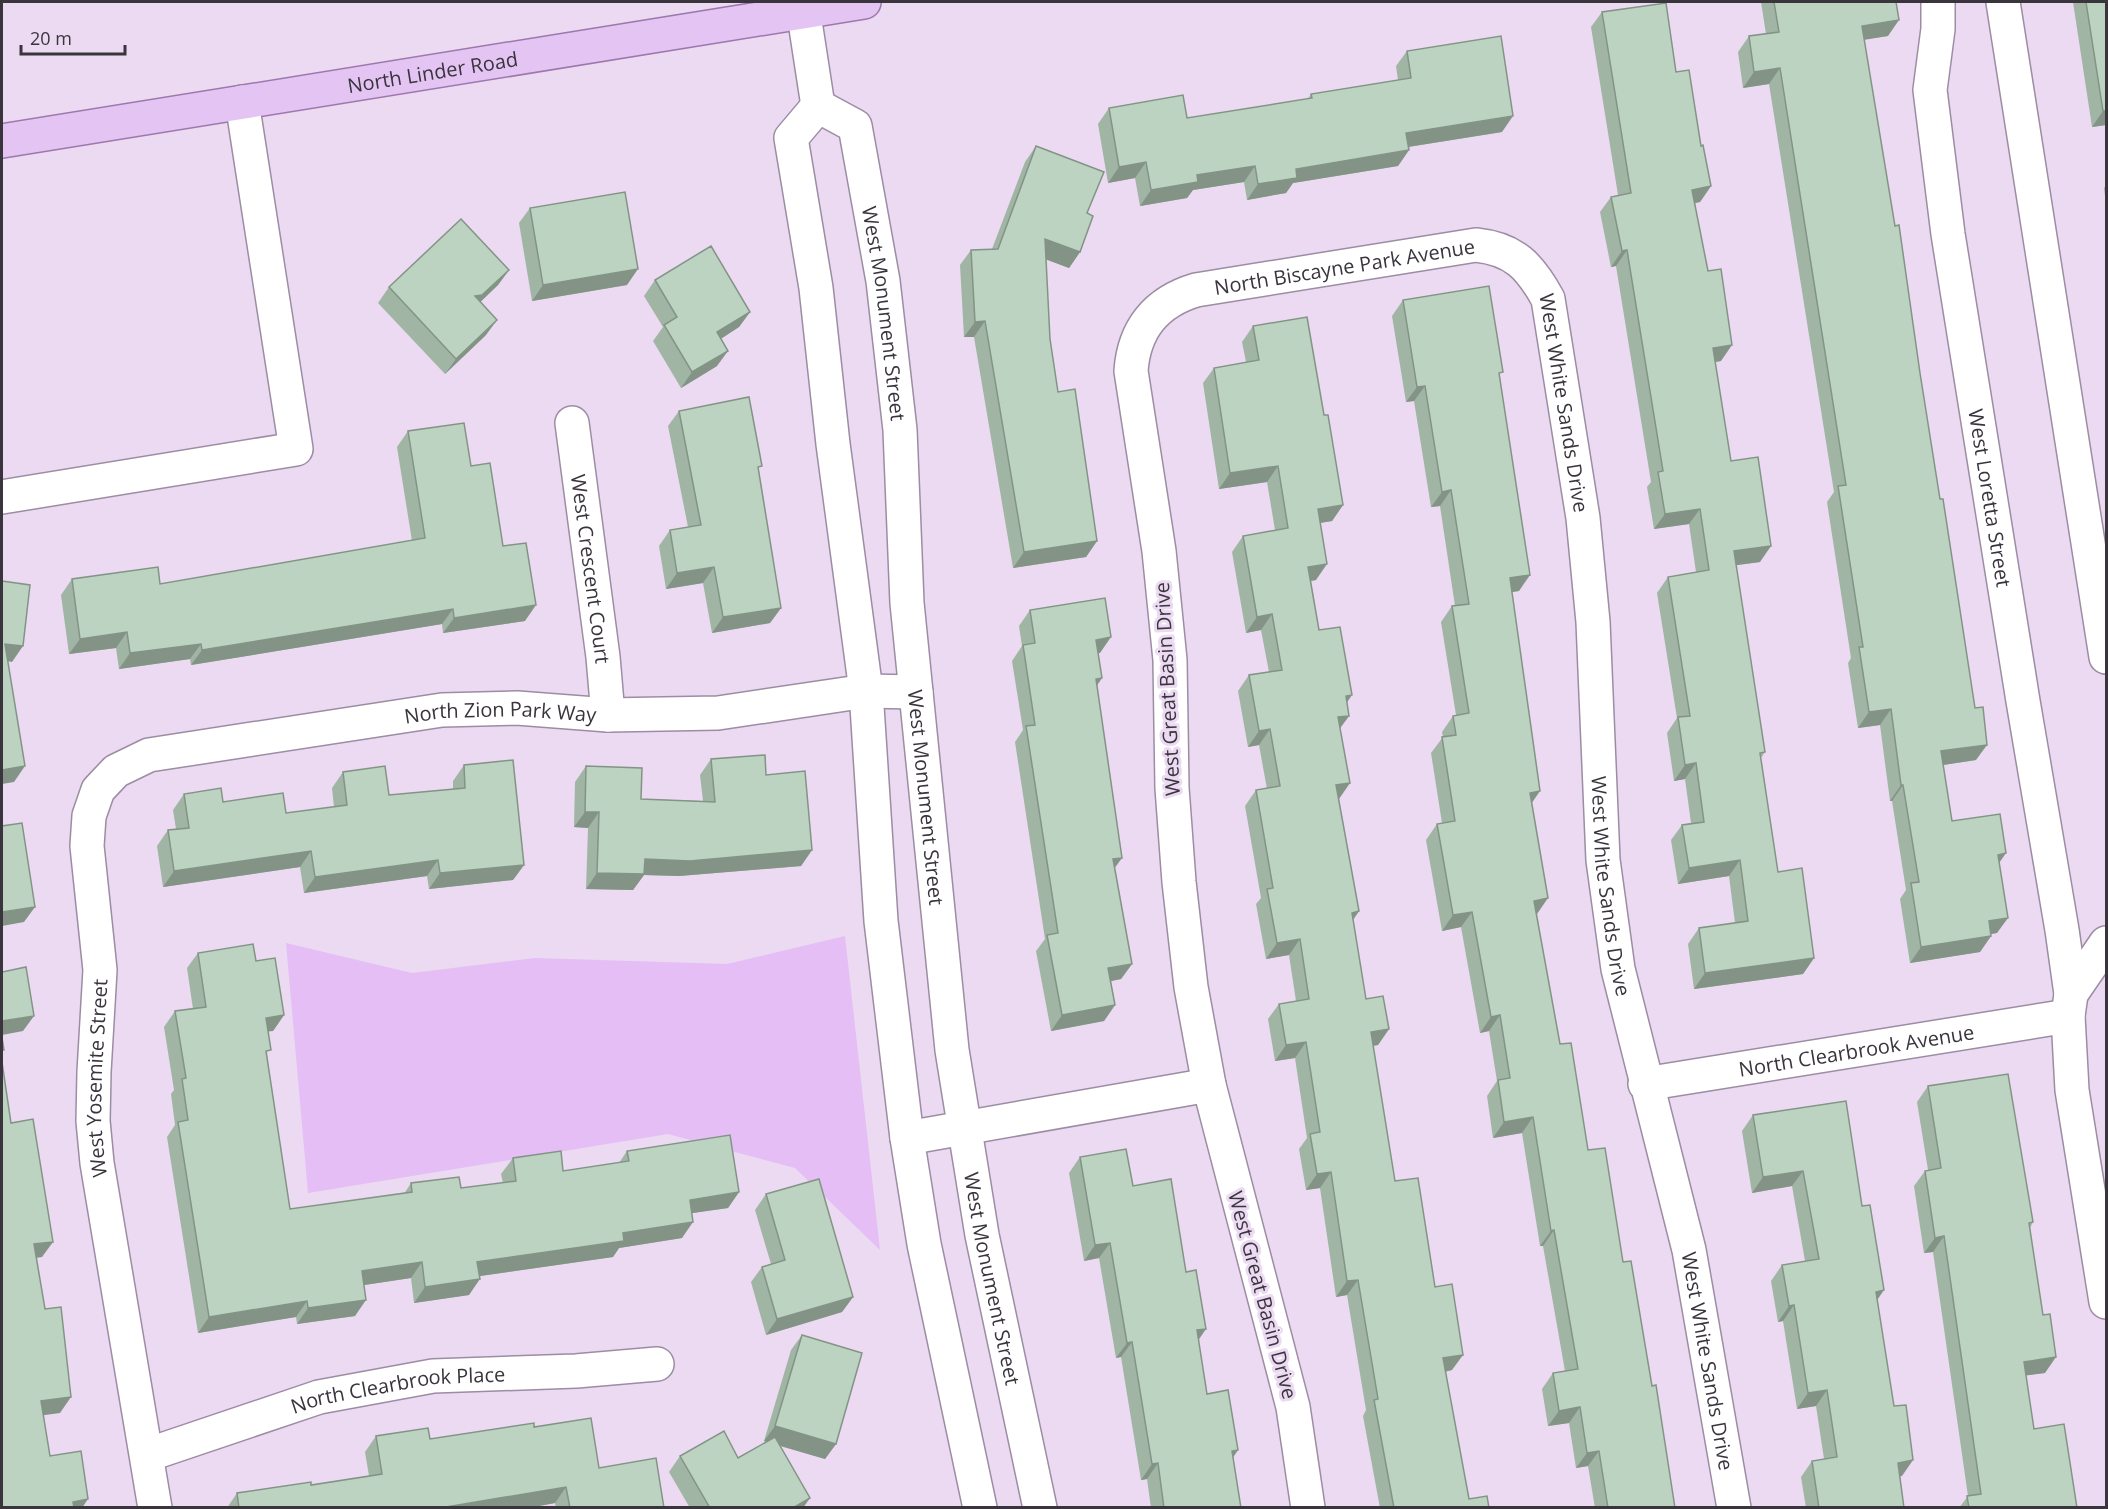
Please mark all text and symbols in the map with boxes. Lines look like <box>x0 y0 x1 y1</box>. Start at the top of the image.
scale bar <box>21 18 124 56</box>
text: 20 m <box>30 26 72 50</box>
street label: North Linder Road <box>345 45 520 99</box>
street label: West Monument Street <box>856 204 912 422</box>
street label: North Biscayne Park Avenue <box>1212 232 1477 300</box>
street label: West White Sands Drive <box>1534 291 1595 514</box>
street label: West Loretta Street <box>1963 407 2018 589</box>
street label: West Crescent Court <box>565 472 617 664</box>
street label: West Great Basin Drive <box>1148 581 1186 797</box>
street label: West Monument Street <box>902 688 951 906</box>
street label: North Zion Park Way <box>402 694 598 729</box>
street label: West White Sands Drive <box>1586 775 1638 999</box>
street label: West Yosemite Street <box>79 978 113 1179</box>
street label: North Clearbrook Avenue <box>1737 1018 1976 1082</box>
street label: West Monument Street <box>959 1170 1027 1387</box>
street label: West Great Basin Drive <box>1222 1188 1304 1402</box>
street label: West White Sands Drive <box>1676 1250 1741 1472</box>
street label: North Clearbrook Place <box>287 1360 506 1419</box>

